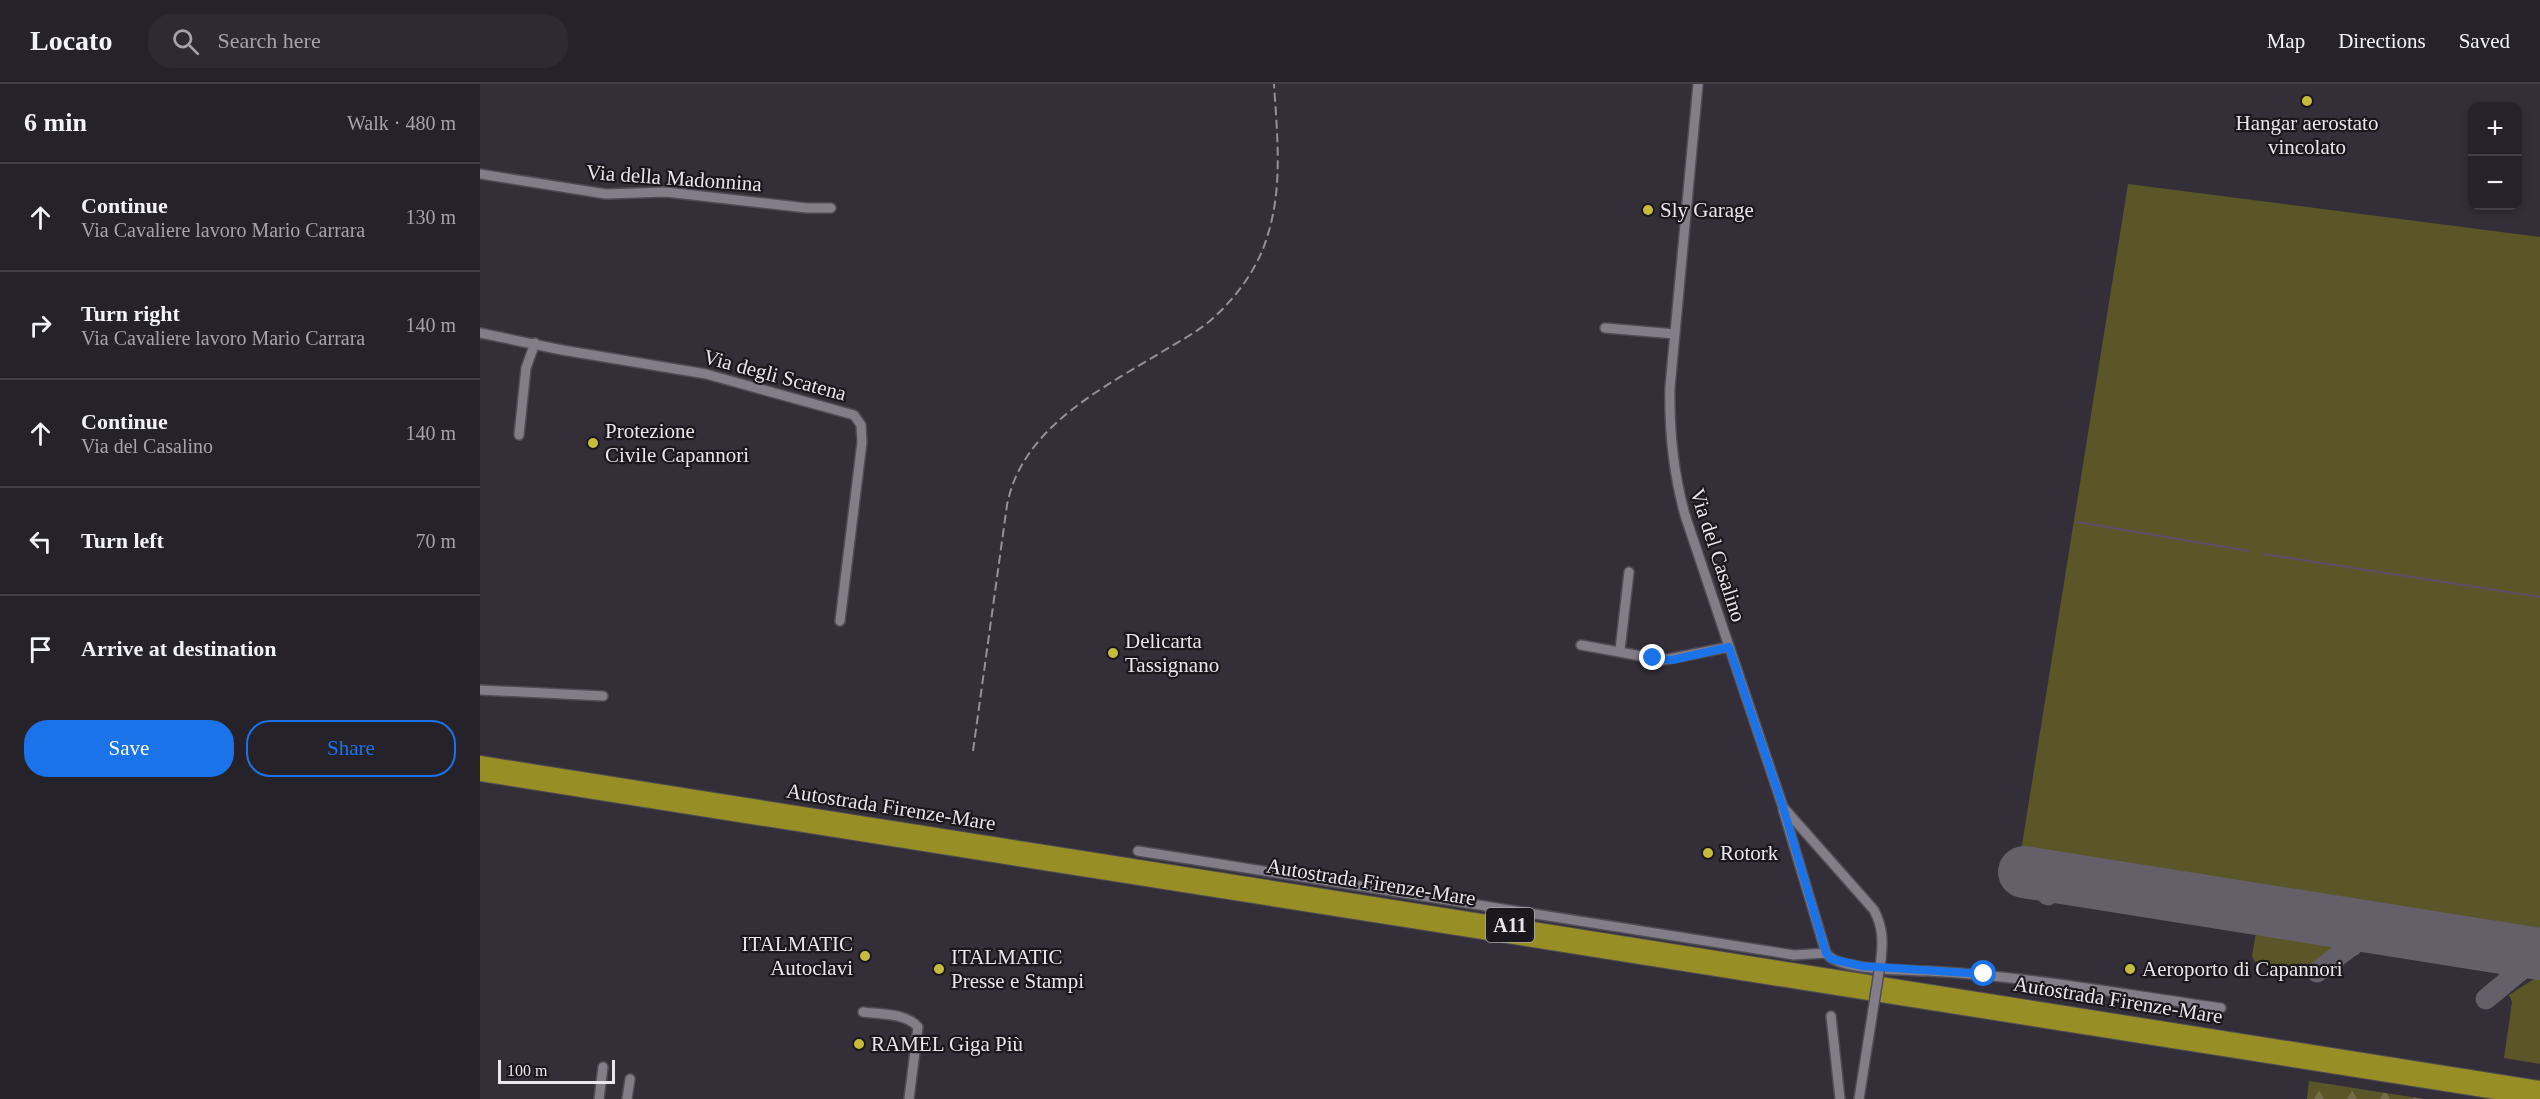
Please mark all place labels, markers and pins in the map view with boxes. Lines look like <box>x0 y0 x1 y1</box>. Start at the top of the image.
marker: Hangar aerostato vincolato <box>2300 94 2314 108</box>
place label: Hangar aerostato vincolato <box>2236 111 2378 159</box>
place label: Sly Garage <box>1660 198 1754 222</box>
marker: Sly Garage <box>1641 203 1655 217</box>
place label: Protezione Civile Capannori <box>605 419 749 467</box>
marker: Protezione Civile Capannori <box>586 436 600 450</box>
place label: Delicarta Tassignano <box>1125 629 1219 677</box>
marker: Delicarta Tassignano <box>1106 646 1120 660</box>
place label: Rotork <box>1720 841 1779 865</box>
marker: Rotork <box>1701 846 1715 860</box>
place label: ITALMATIC Autoclavi <box>742 932 853 980</box>
place label: ITALMATIC Presse e Stampi <box>951 945 1084 993</box>
marker: ITALMATIC Autoclavi <box>858 949 872 963</box>
place label: Aeroporto di Capannori <box>2142 957 2343 981</box>
marker: ITALMATIC Presse e Stampi <box>932 962 946 976</box>
marker: Aeroporto di Capannori <box>2123 962 2137 976</box>
place label: RAMEL Giga Più <box>871 1032 1024 1056</box>
marker: RAMEL Giga Più <box>852 1037 866 1051</box>

